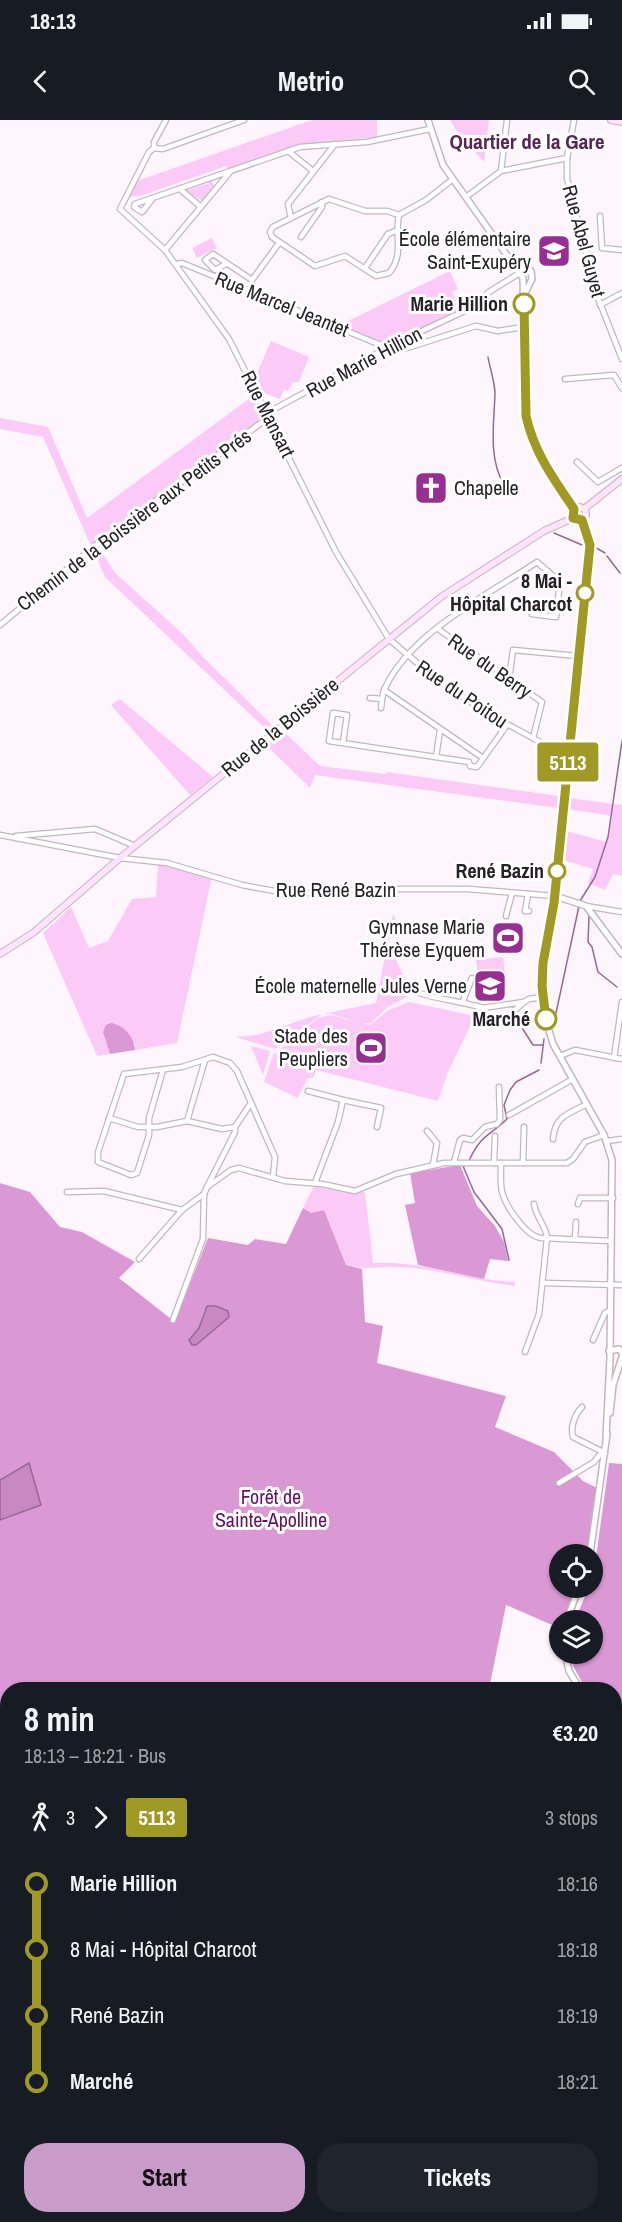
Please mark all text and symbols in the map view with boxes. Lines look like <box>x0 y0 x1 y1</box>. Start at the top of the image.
text: 18:13 <box>30 6 76 36</box>
text: Metrio <box>278 63 344 99</box>
icon: back <box>24 65 57 98</box>
icon: search <box>565 65 598 98</box>
district label: Quartier de la Gare <box>449 127 605 156</box>
street label: Rue Abel Guyet <box>557 182 613 300</box>
place label: École élémentaire Saint-Exupéry <box>399 225 532 275</box>
school or university icon: École élémentaire Saint-Exupéry <box>536 233 572 269</box>
street label: Rue Marcel Jeantet <box>211 264 354 343</box>
place label: Marie Hillion <box>410 290 508 317</box>
marker: Marie Hillion <box>513 293 535 315</box>
street label: Rue Marie Hillion <box>301 320 426 403</box>
street label: Rue Mansart <box>235 366 302 462</box>
street label: Chemin de la Boissière aux Petits Prés <box>11 422 256 617</box>
church icon: Chapelle <box>413 470 449 506</box>
place label: Chapelle <box>454 474 519 501</box>
place label: 8 Mai - Hôpital Charcot <box>450 567 573 617</box>
marker: 8 Mai - Hôpital Charcot <box>576 584 594 602</box>
street label: Rue du Berry <box>443 627 538 705</box>
street label: Rue du Poitou <box>411 653 513 734</box>
street label: Rue de la Boissière <box>215 671 344 782</box>
line badge: 5113 <box>526 742 610 782</box>
text: 5113 <box>549 748 587 777</box>
place label: René Bazin <box>456 857 544 884</box>
marker: René Bazin <box>548 862 566 880</box>
street label: Rue René Bazin <box>276 876 396 903</box>
place label: Gymnase Marie Thérèse Eyquem <box>360 913 485 963</box>
sports icon: Gymnase Marie Thérèse Eyquem <box>490 920 526 956</box>
school or university icon: École maternelle Jules Verne <box>472 968 508 1004</box>
place label: École maternelle Jules Verne <box>255 972 467 999</box>
place label: Marché <box>473 1005 530 1032</box>
marker: Marché <box>535 1008 557 1030</box>
place label: Stade des Peupliers <box>274 1022 348 1072</box>
sports icon: Stade des Peupliers <box>353 1030 389 1066</box>
park label: Forêt de Sainte-Apolline <box>215 1483 327 1533</box>
map controls <box>549 1544 603 1664</box>
button: locate <box>549 1544 603 1598</box>
button: layers <box>549 1610 603 1664</box>
text: 8 min <box>24 1697 95 1741</box>
text: €3.20 <box>553 1718 598 1748</box>
text: 18:13 – 18:21 · Bus <box>24 1742 166 1769</box>
icon: walk <box>24 1801 57 1834</box>
icon: forward <box>84 1801 117 1834</box>
text: 5113 <box>138 1803 175 1832</box>
text: 3 <box>66 1804 75 1831</box>
text: 3 stops <box>545 1804 598 1831</box>
text: Marie Hillion <box>70 1868 177 1898</box>
text: 18:16 <box>557 1870 598 1897</box>
text: 8 Mai - Hôpital Charcot <box>70 1934 257 1964</box>
text: 18:18 <box>557 1936 598 1963</box>
text: René Bazin <box>70 2000 164 2030</box>
text: 18:19 <box>557 2002 598 2029</box>
text: Marché <box>70 2066 133 2096</box>
text: 18:21 <box>557 2068 598 2095</box>
button: Start <box>24 2143 305 2212</box>
button: Tickets <box>317 2143 598 2212</box>

